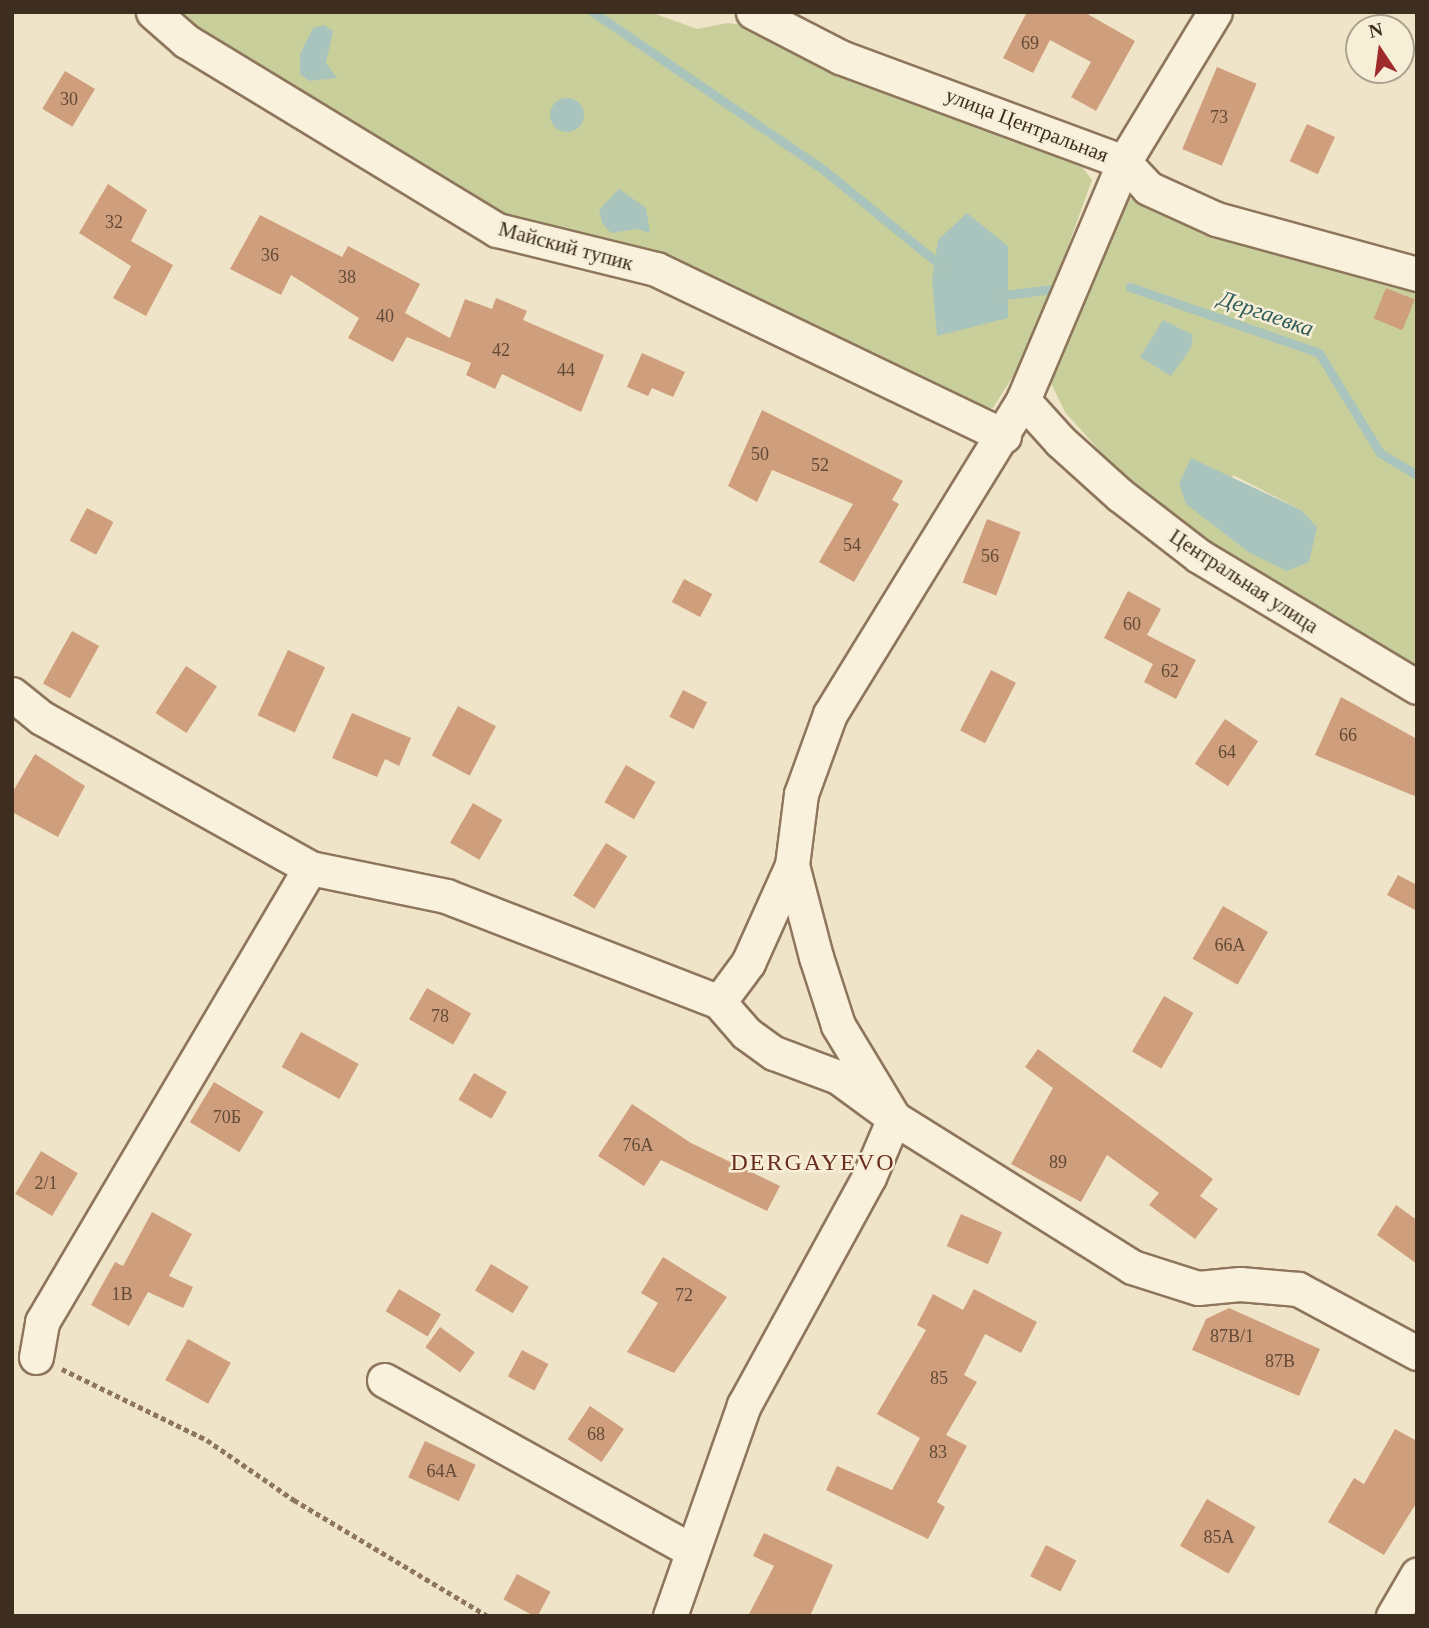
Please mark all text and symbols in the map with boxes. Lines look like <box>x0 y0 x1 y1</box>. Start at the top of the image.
north arrow <box>1345 14 1415 84</box>
text: N <box>1367 18 1385 42</box>
house number: 69 <box>1021 32 1039 54</box>
street label: улица Центральная <box>942 82 1112 168</box>
house number: 30 <box>60 88 78 110</box>
house number: 73 <box>1210 106 1228 128</box>
house number: 32 <box>105 211 123 233</box>
street label: Майский тупик <box>496 216 636 276</box>
house number: 36 <box>261 244 279 266</box>
house number: 38 <box>338 266 356 288</box>
water label: Дергаевка <box>1215 285 1317 343</box>
house number: 40 <box>376 305 394 327</box>
house number: 42 <box>492 339 510 361</box>
house number: 44 <box>557 359 575 381</box>
house number: 50 <box>751 443 769 465</box>
house number: 52 <box>811 454 829 476</box>
street label: Центральная улица <box>1165 523 1323 639</box>
house number: 54 <box>843 534 861 556</box>
house number: 56 <box>981 545 999 567</box>
house number: 60 <box>1123 613 1141 635</box>
house number: 62 <box>1161 660 1179 682</box>
house number: 66 <box>1339 724 1357 746</box>
house number: 64 <box>1218 741 1236 763</box>
house number: 66А <box>1215 934 1245 956</box>
house number: 78 <box>431 1005 449 1027</box>
house number: 70Б <box>213 1106 241 1128</box>
house number: 76А <box>623 1134 653 1156</box>
district label: DERGAYEVO <box>732 1149 894 1177</box>
house number: 89 <box>1049 1151 1067 1173</box>
house number: 2/1 <box>34 1172 58 1194</box>
house number: 1В <box>111 1283 133 1305</box>
house number: 72 <box>675 1284 693 1306</box>
house number: 87В/1 <box>1210 1325 1254 1347</box>
house number: 87В <box>1265 1350 1295 1372</box>
house number: 85 <box>930 1367 948 1389</box>
house number: 68 <box>587 1423 605 1445</box>
house number: 83 <box>929 1441 947 1463</box>
house number: 64А <box>427 1460 457 1482</box>
house number: 85А <box>1204 1526 1234 1548</box>

